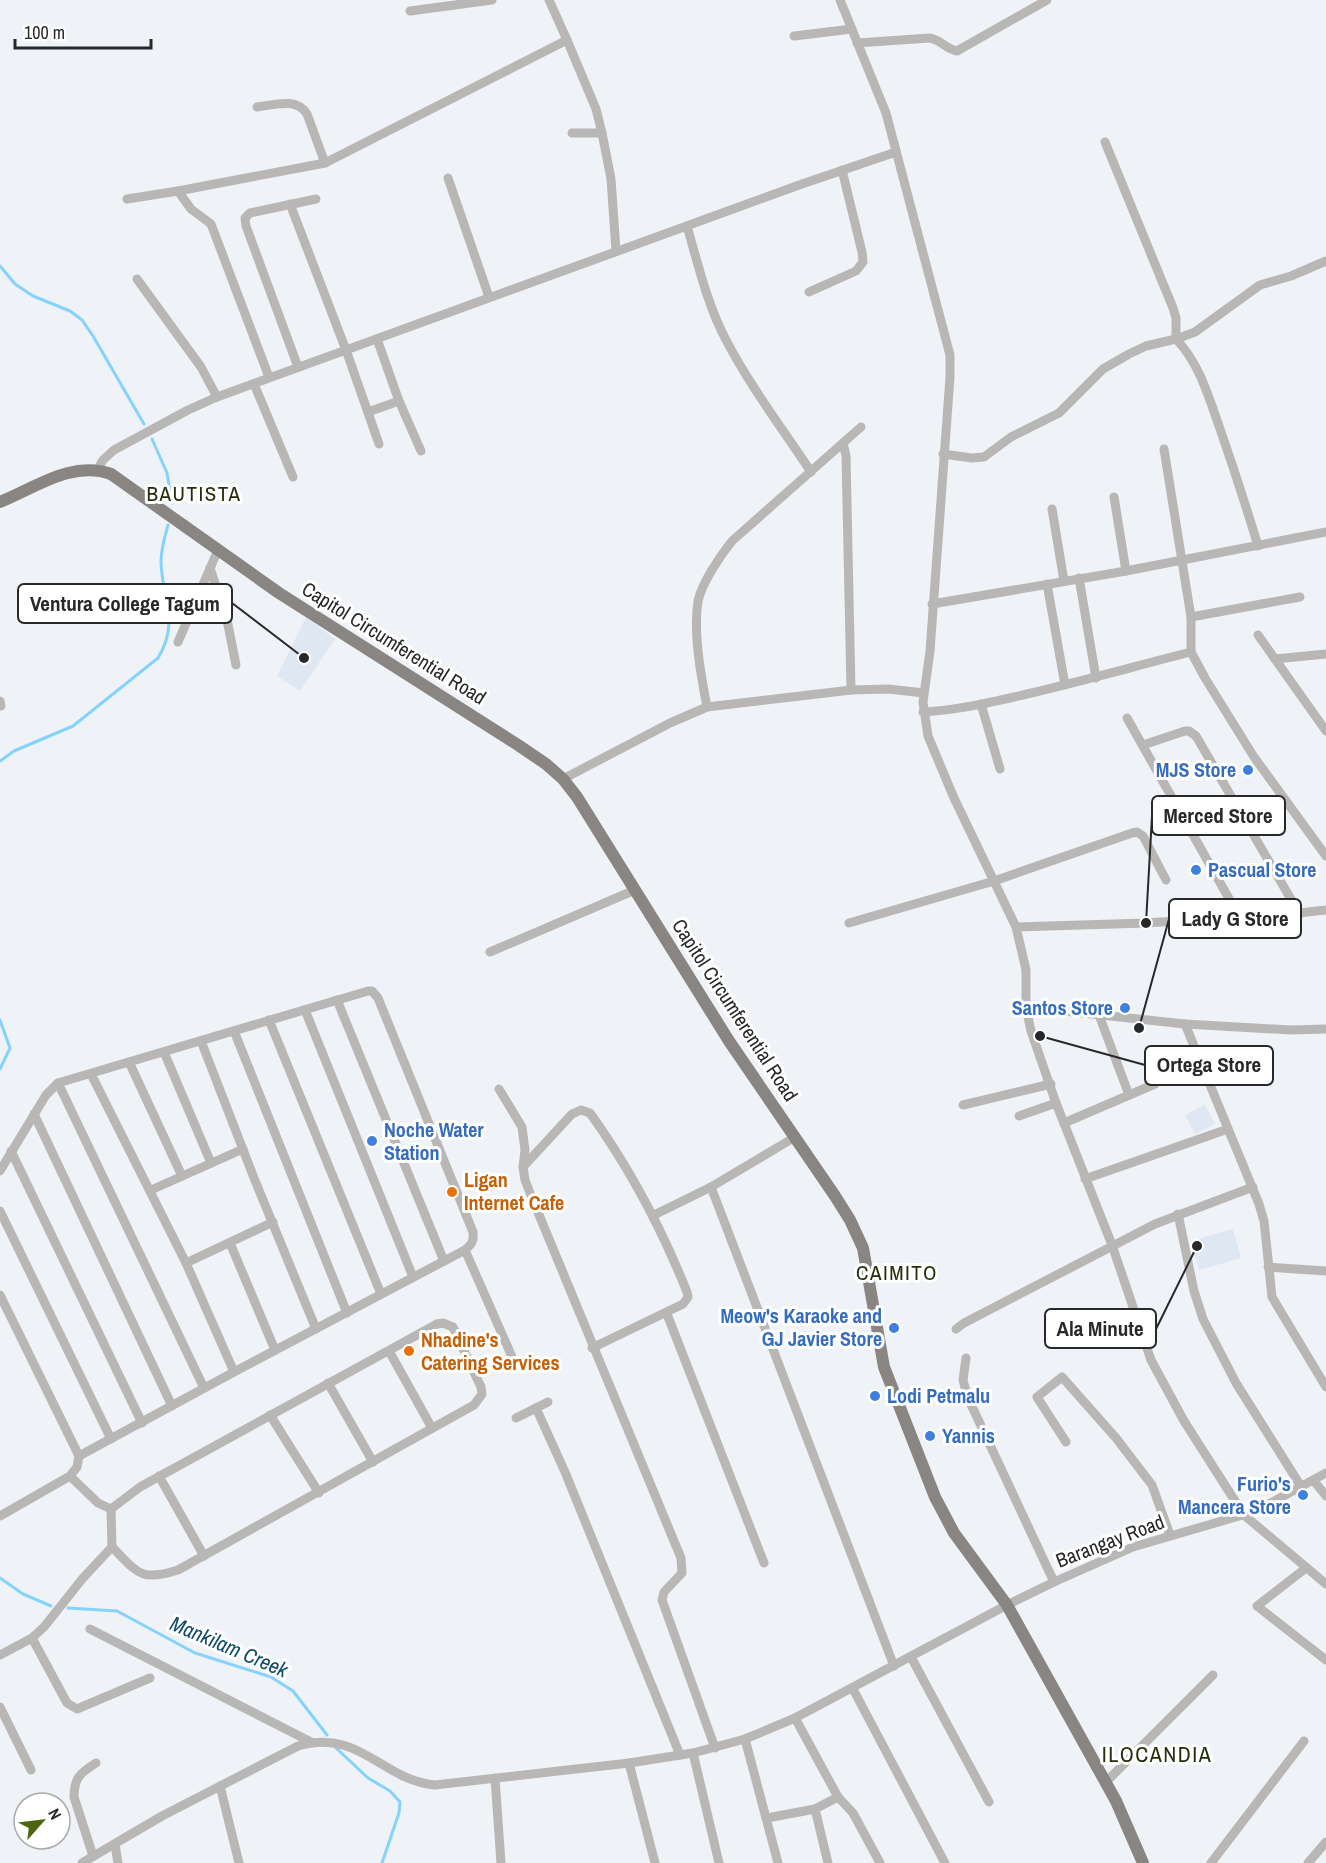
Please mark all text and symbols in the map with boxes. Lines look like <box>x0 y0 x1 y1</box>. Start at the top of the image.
scale bar <box>15 12 152 50</box>
text: 100 m <box>24 20 65 45</box>
district label: BAUTISTA <box>147 479 241 508</box>
street label: Capitol Circumferential Road <box>297 575 491 710</box>
callout: Ventura College Tagum <box>18 584 232 623</box>
text: Ventura College Tagum <box>30 589 220 618</box>
place label: MJS Store <box>1156 756 1236 783</box>
marker: MJS Store <box>1241 763 1255 777</box>
callout: Merced Store <box>1152 796 1285 835</box>
text: Merced Store <box>1163 801 1273 830</box>
place label: Pascual Store <box>1208 856 1316 883</box>
marker: Pascual Store <box>1189 863 1203 877</box>
callout: Lady G Store <box>1169 899 1301 938</box>
text: Lady G Store <box>1181 904 1289 933</box>
street label: Capitol Circumferential Road <box>666 913 805 1106</box>
place label: Santos Store <box>1012 994 1113 1021</box>
marker: Santos Store <box>1118 1001 1132 1015</box>
callout: Ortega Store <box>1145 1046 1273 1085</box>
text: Ortega Store <box>1157 1050 1261 1079</box>
place label: Noche Water Station <box>384 1116 484 1166</box>
marker: Noche Water Station <box>365 1134 379 1148</box>
place label: Ligan Internet Cafe <box>464 1166 564 1216</box>
marker: Ligan Internet Cafe <box>445 1185 459 1199</box>
district label: CAIMITO <box>856 1258 938 1287</box>
place label: Meow's Karaoke and GJ Javier Store <box>720 1302 882 1352</box>
callout: Ala Minute <box>1045 1309 1156 1348</box>
text: Ala Minute <box>1056 1314 1144 1343</box>
marker: Meow's Karaoke and GJ Javier Store <box>887 1321 901 1335</box>
place label: Nhadine's Catering Services <box>421 1326 560 1376</box>
marker: Nhadine's Catering Services <box>402 1344 416 1358</box>
place label: Lodi Petmalu <box>887 1382 990 1409</box>
marker: Lodi Petmalu <box>868 1389 882 1403</box>
place label: Yannis <box>942 1422 995 1449</box>
marker: Yannis <box>923 1429 937 1443</box>
place label: Furio's Mancera Store <box>1178 1470 1291 1520</box>
marker: Furio's Mancera Store <box>1296 1488 1310 1502</box>
street label: Barangay Road <box>1052 1508 1168 1574</box>
water label: Mankilam Creek <box>166 1609 294 1685</box>
district label: ILOCANDIA <box>1102 1739 1212 1769</box>
north arrow <box>12 1791 72 1851</box>
text: N <box>43 1805 67 1823</box>

